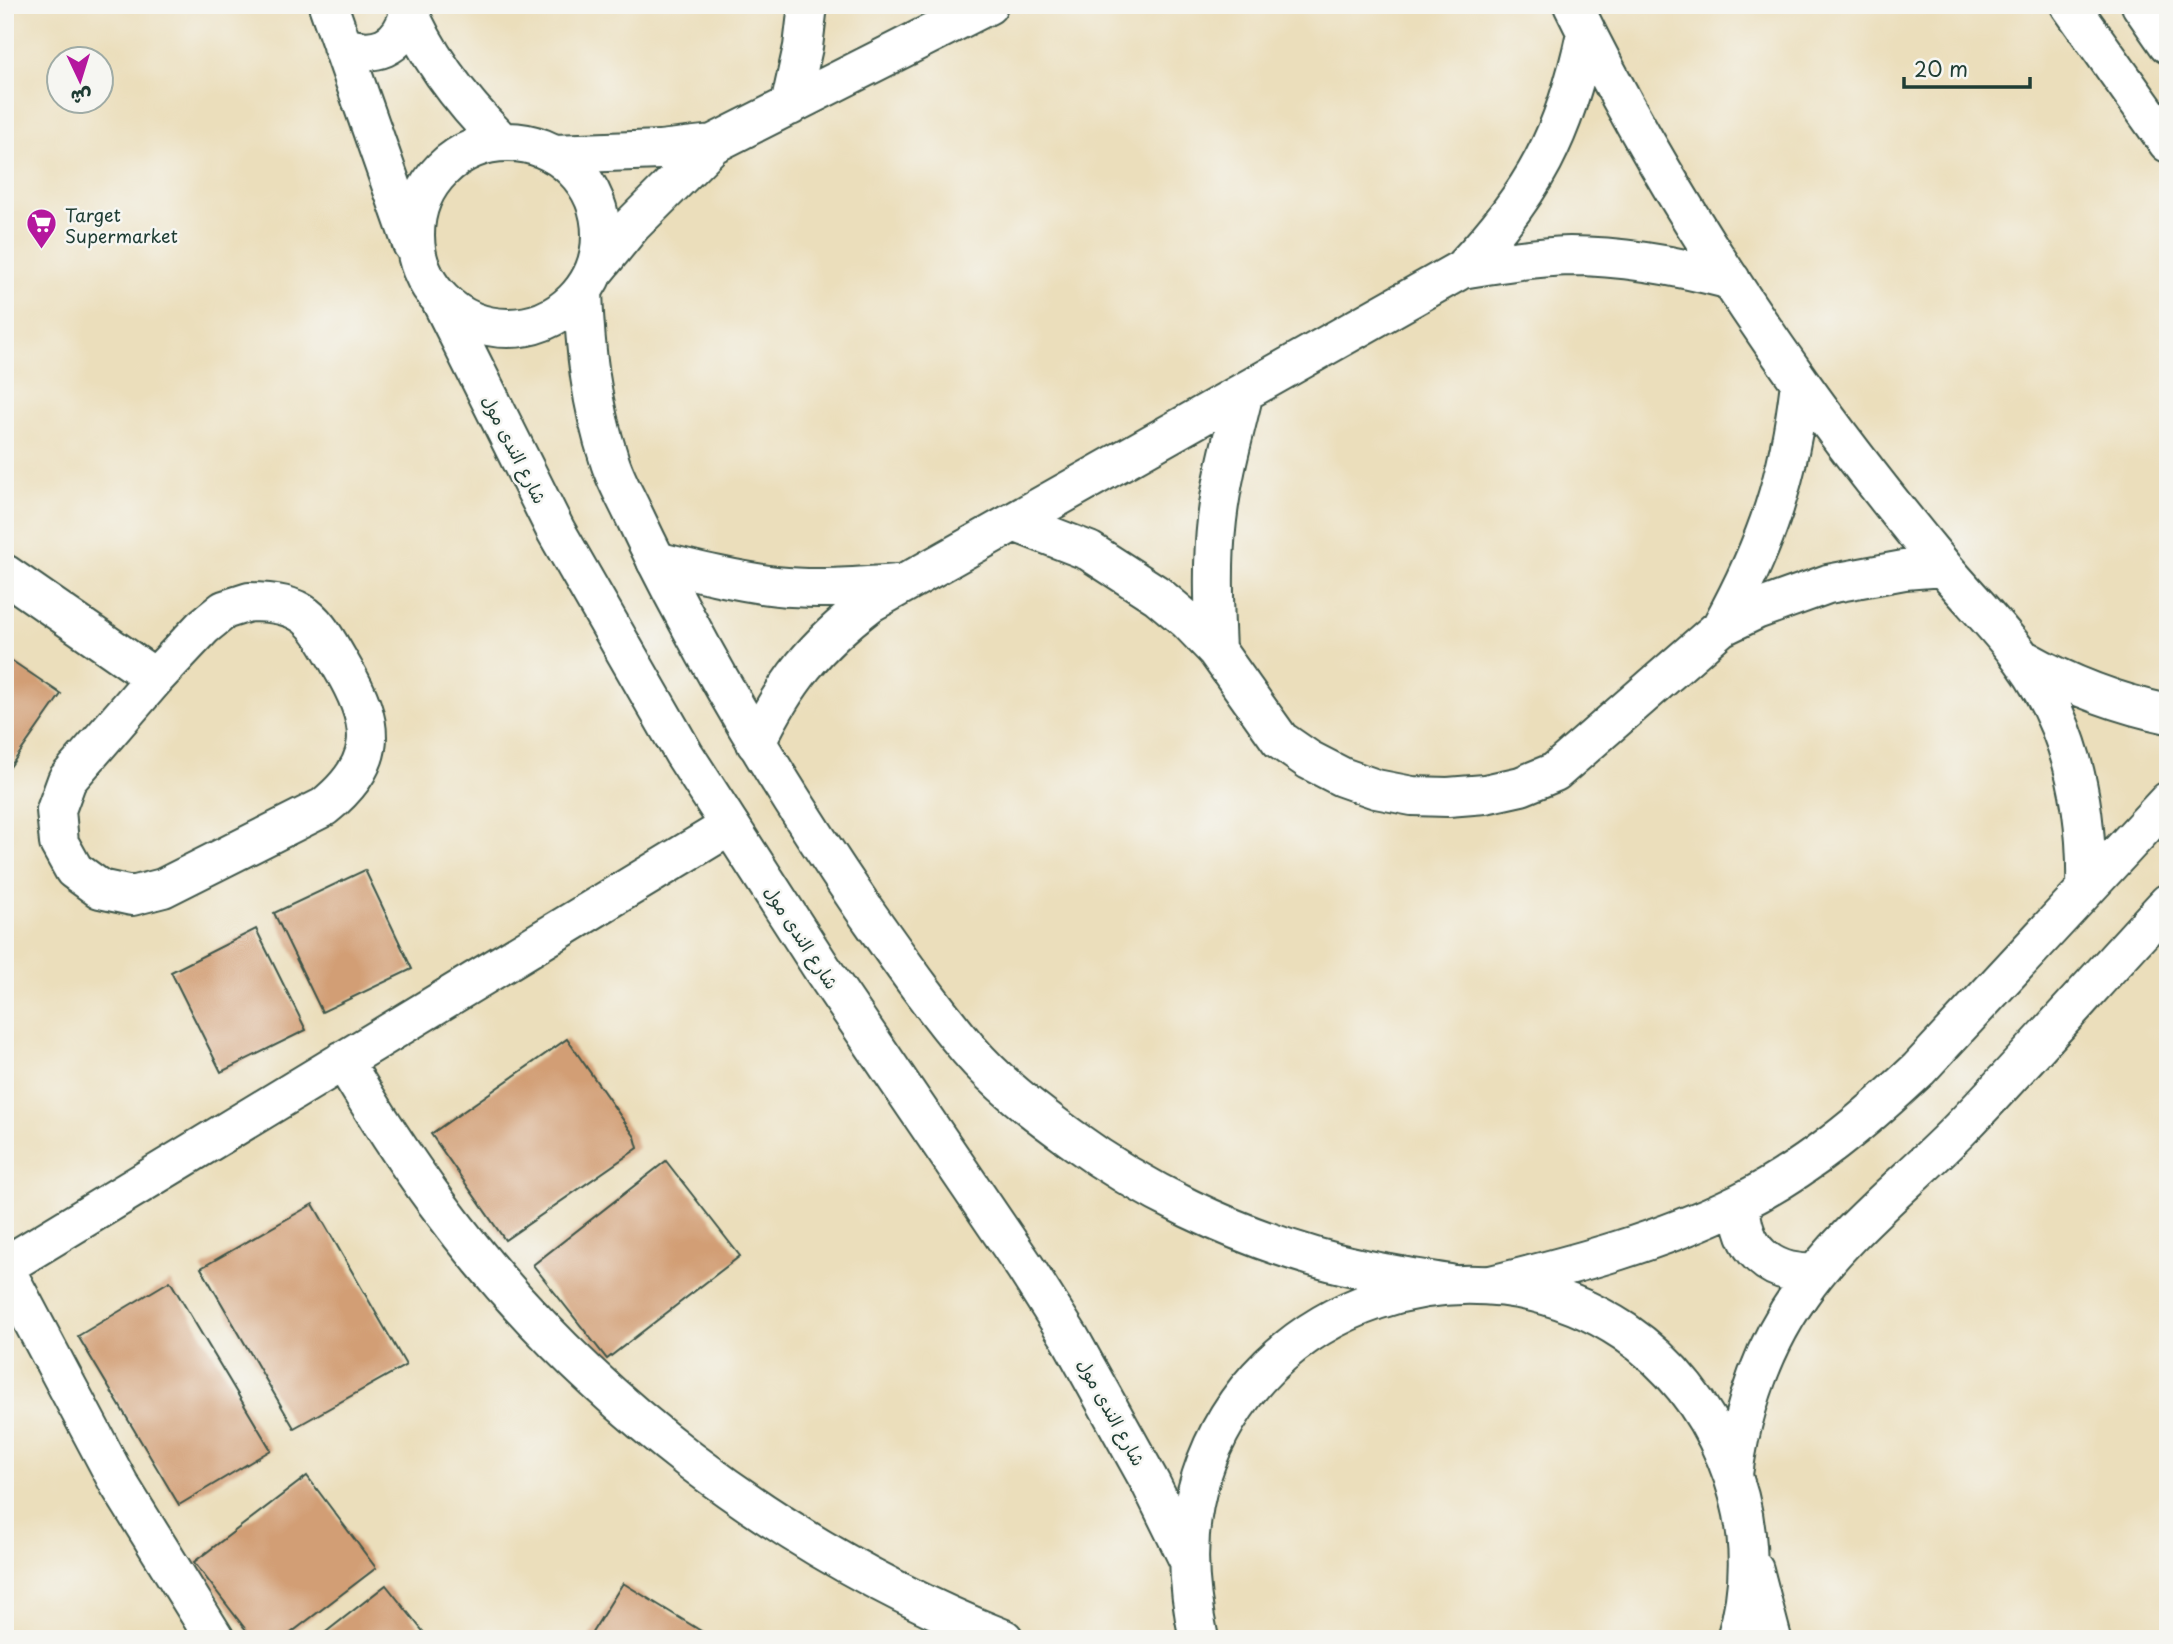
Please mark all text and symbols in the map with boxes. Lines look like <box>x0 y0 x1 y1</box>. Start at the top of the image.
north arrow <box>46 46 116 116</box>
scale bar <box>1904 46 2030 90</box>
text: 20 m <box>1914 52 1968 84</box>
text: ش <box>70 83 93 113</box>
place label: Target Supermarket <box>65 201 178 249</box>
supermarket icon: Target Supermarket <box>25 207 59 251</box>
street label: شارع الندى مول <box>476 390 554 508</box>
street label: شارع الندى مول <box>758 880 846 994</box>
street label: شارع الندى مول <box>1071 1353 1153 1471</box>

